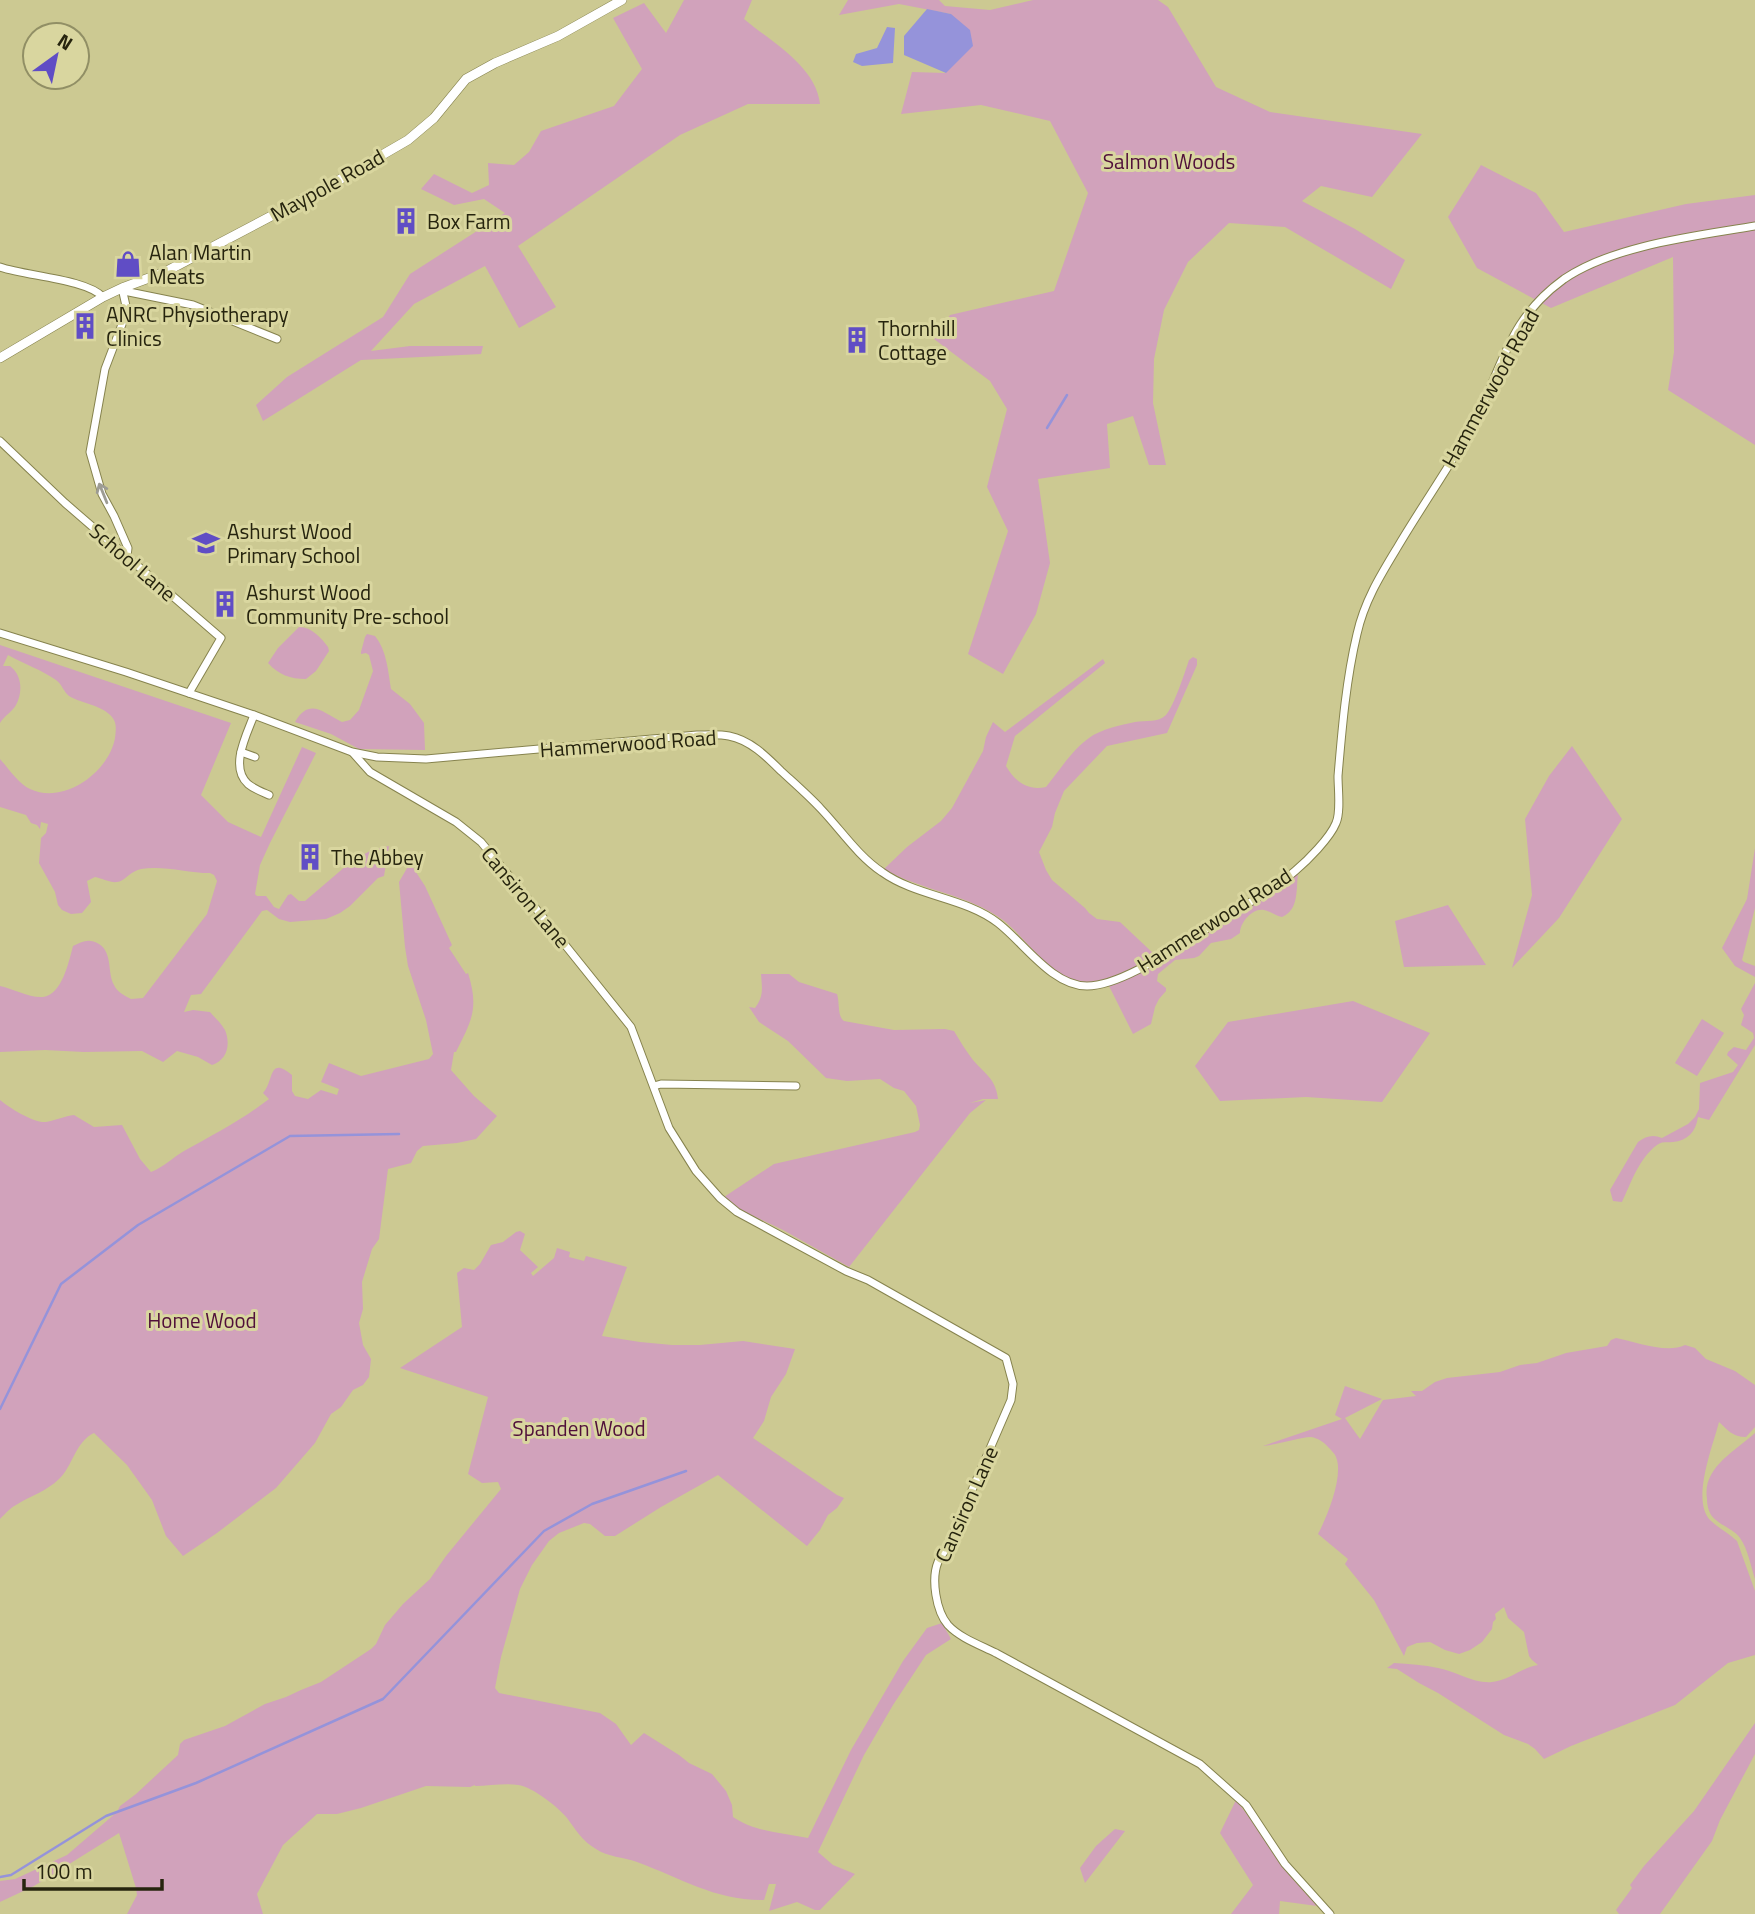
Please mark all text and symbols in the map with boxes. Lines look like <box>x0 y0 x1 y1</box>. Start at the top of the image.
north arrow <box>21 21 91 91</box>
text: N <box>52 26 79 57</box>
street label: Maypole Road <box>264 140 390 230</box>
park label: Salmon Woods <box>1103 145 1235 177</box>
place label: Box Farm <box>427 205 511 237</box>
building icon: Box Farm <box>391 206 421 236</box>
place label: Alan Martin Meats <box>149 236 251 292</box>
shop icon: Alan Martin Meats <box>113 249 143 279</box>
place label: ANRC Physiotherapy Clinics <box>106 298 289 354</box>
street label: Hammerwood Road <box>1433 303 1547 473</box>
building icon: ANRC Physiotherapy Clinics <box>70 311 100 341</box>
place label: Thornhill Cottage <box>878 312 956 368</box>
building icon: Thornhill Cottage <box>842 325 872 355</box>
one-way arrow <box>96 483 109 504</box>
street label: School Lane <box>83 515 183 609</box>
place label: Ashurst Wood Primary School <box>227 515 360 571</box>
school or university icon: Ashurst Wood Primary School <box>191 528 221 558</box>
place label: Ashurst Wood Community Pre-school <box>246 576 449 632</box>
building icon: Ashurst Wood Community Pre-school <box>210 589 240 619</box>
street label: Hammerwood Road <box>539 721 717 765</box>
street label: Cansiron Lane <box>474 839 578 955</box>
place label: The Abbey <box>331 841 424 873</box>
building icon: The Abbey <box>295 842 325 872</box>
street label: Hammerwood Road <box>1130 860 1298 980</box>
park label: Home Wood <box>147 1304 257 1336</box>
park label: Spanden Wood <box>512 1412 646 1444</box>
street label: Cansiron Lane <box>926 1441 1006 1567</box>
scale bar <box>24 1848 163 1892</box>
text: 100 m <box>35 1855 92 1887</box>

